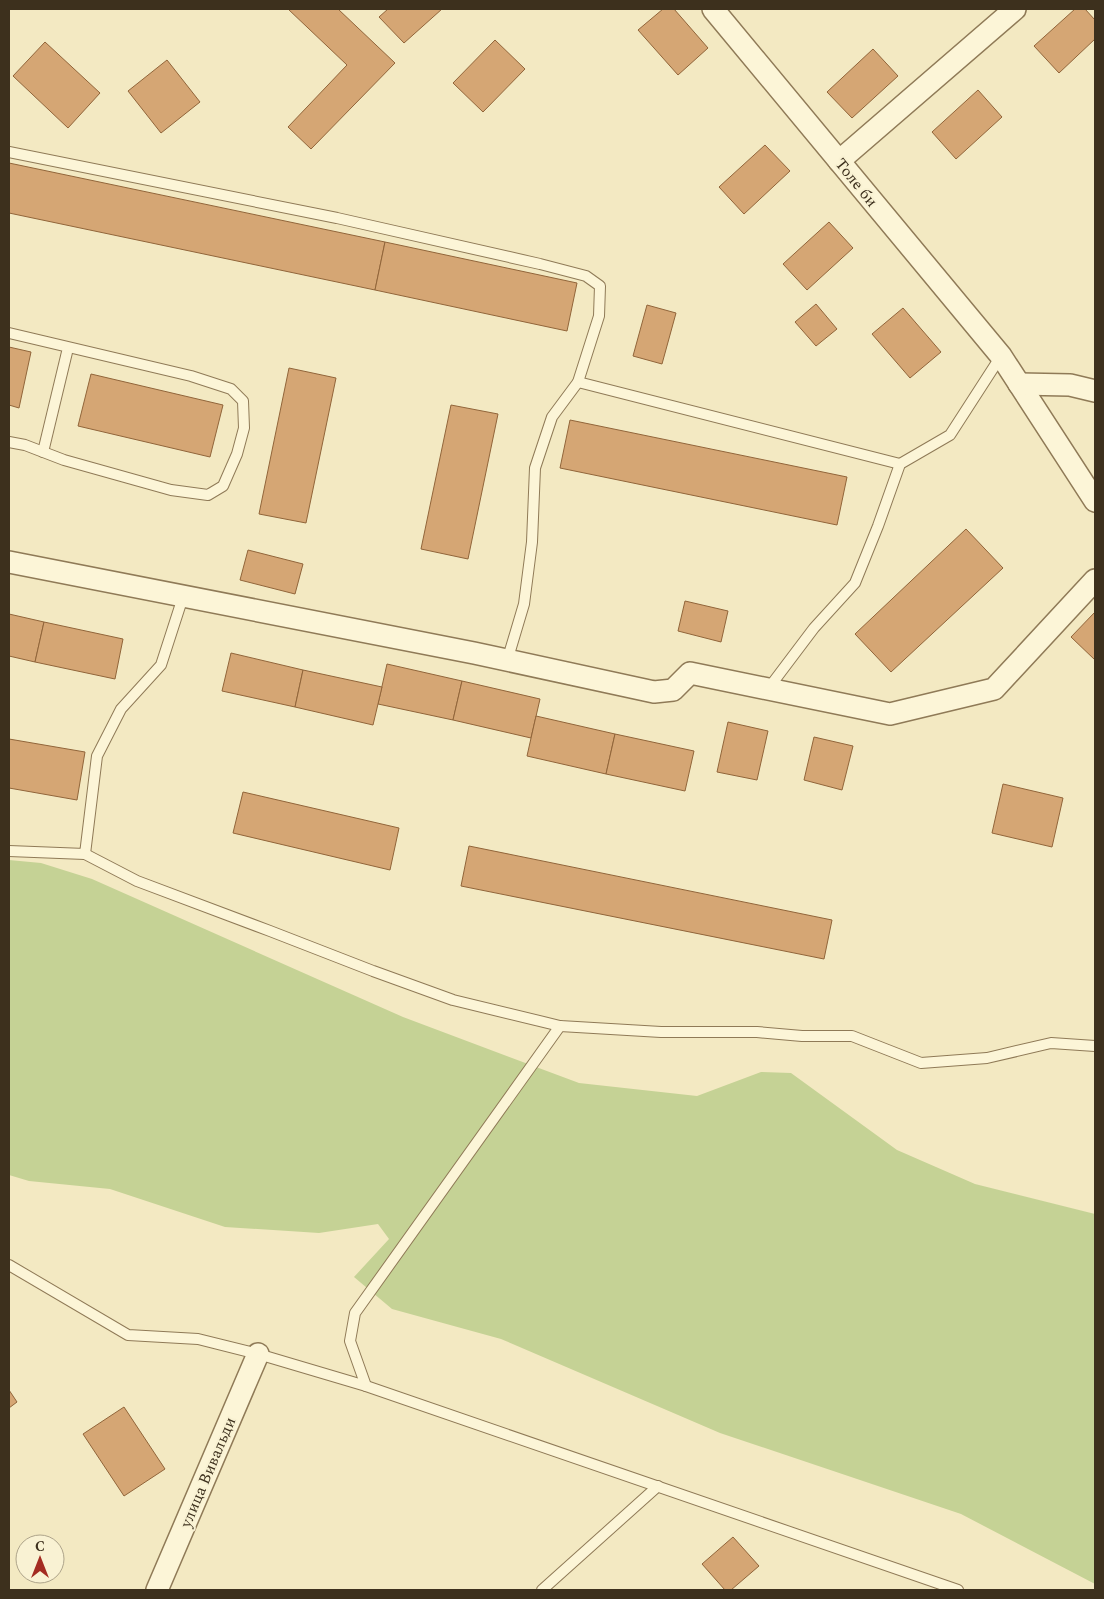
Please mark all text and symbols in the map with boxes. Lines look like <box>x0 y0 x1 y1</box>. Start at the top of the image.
street label: Толе би <box>829 153 884 212</box>
street label: улица Вивальди <box>173 1413 242 1533</box>
north arrow <box>15 1534 65 1584</box>
text: С <box>35 1536 45 1557</box>

